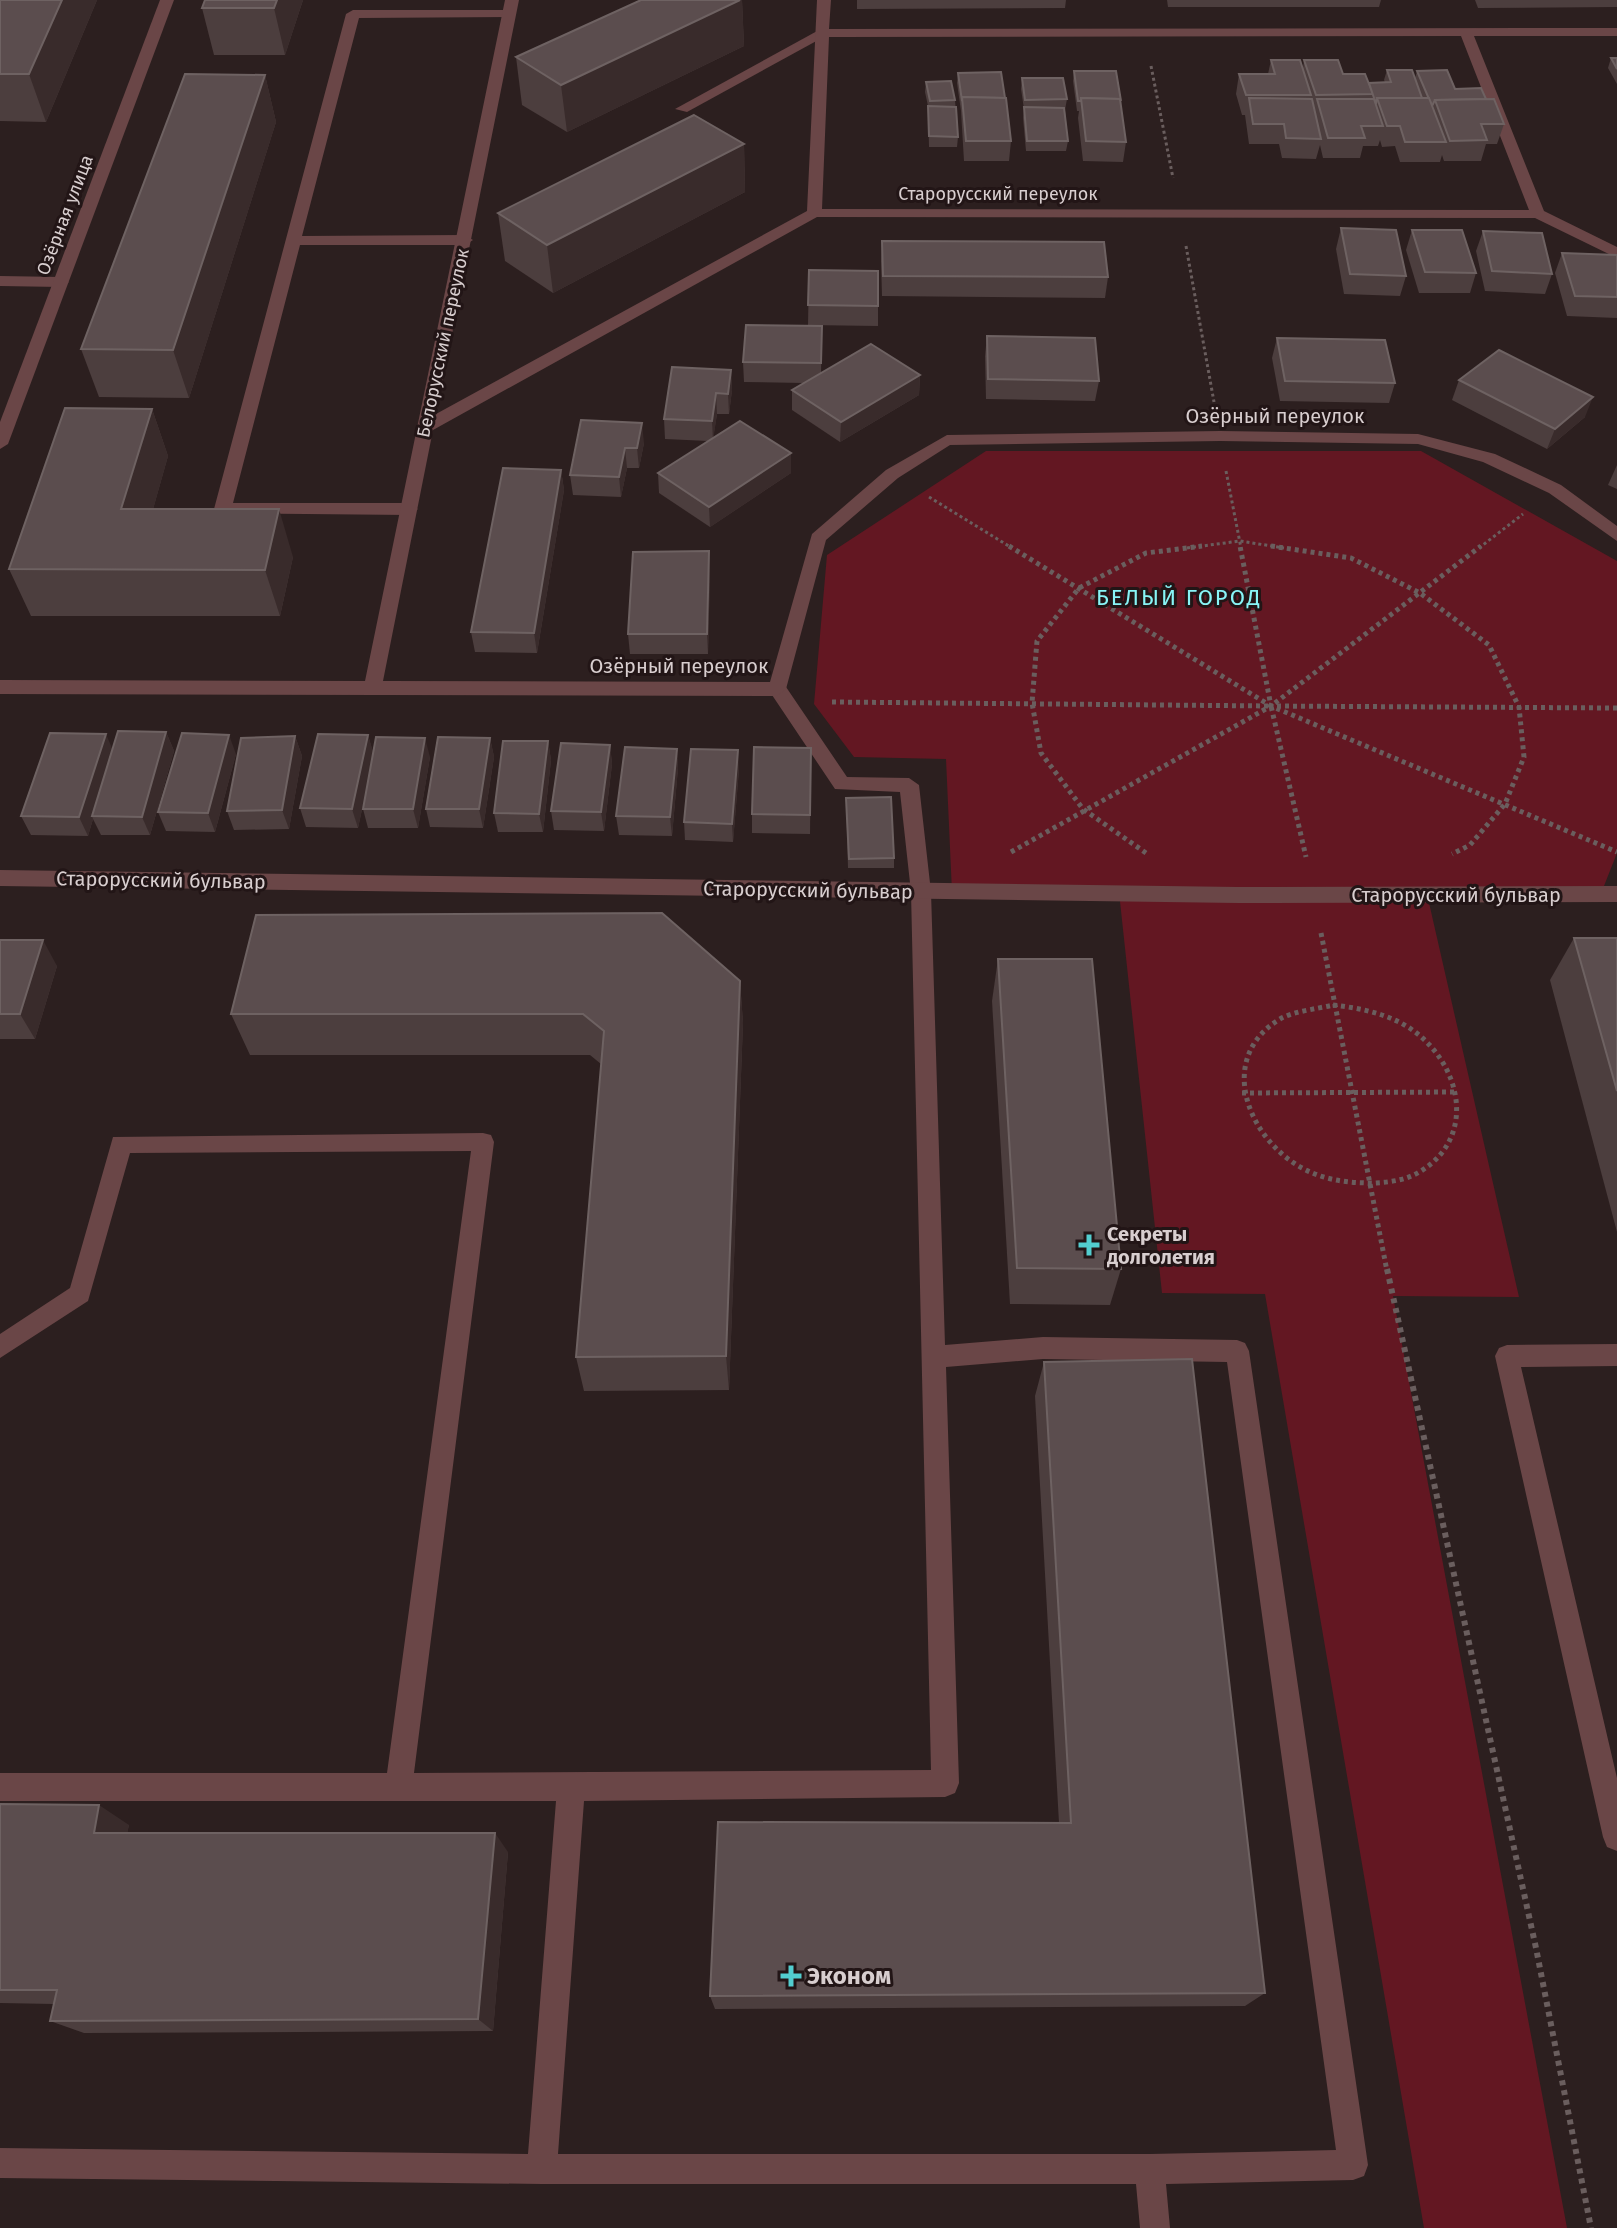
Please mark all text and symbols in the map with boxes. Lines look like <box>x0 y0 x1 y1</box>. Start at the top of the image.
street label: Озёрная улица <box>32 152 98 278</box>
street label: Старорусский переулок <box>898 183 1098 205</box>
street label: Белорусский переулок <box>412 246 474 440</box>
street label: Озёрный переулок <box>1186 404 1365 428</box>
district label: БЕЛЫЙ ГОРОД <box>1096 584 1262 611</box>
street label: Озёрный переулок <box>590 654 769 678</box>
street label: Старорусский бульвар <box>56 866 266 894</box>
street label: Старорусский бульвар <box>703 876 913 904</box>
street label: Старорусский бульвар <box>1351 883 1561 907</box>
place label: Секреты долголетия <box>1107 1222 1215 1269</box>
marker: Секреты долголетия <box>1078 1234 1100 1256</box>
place label: Эконом <box>807 1962 891 1990</box>
marker: Эконом <box>782 1967 800 1985</box>

